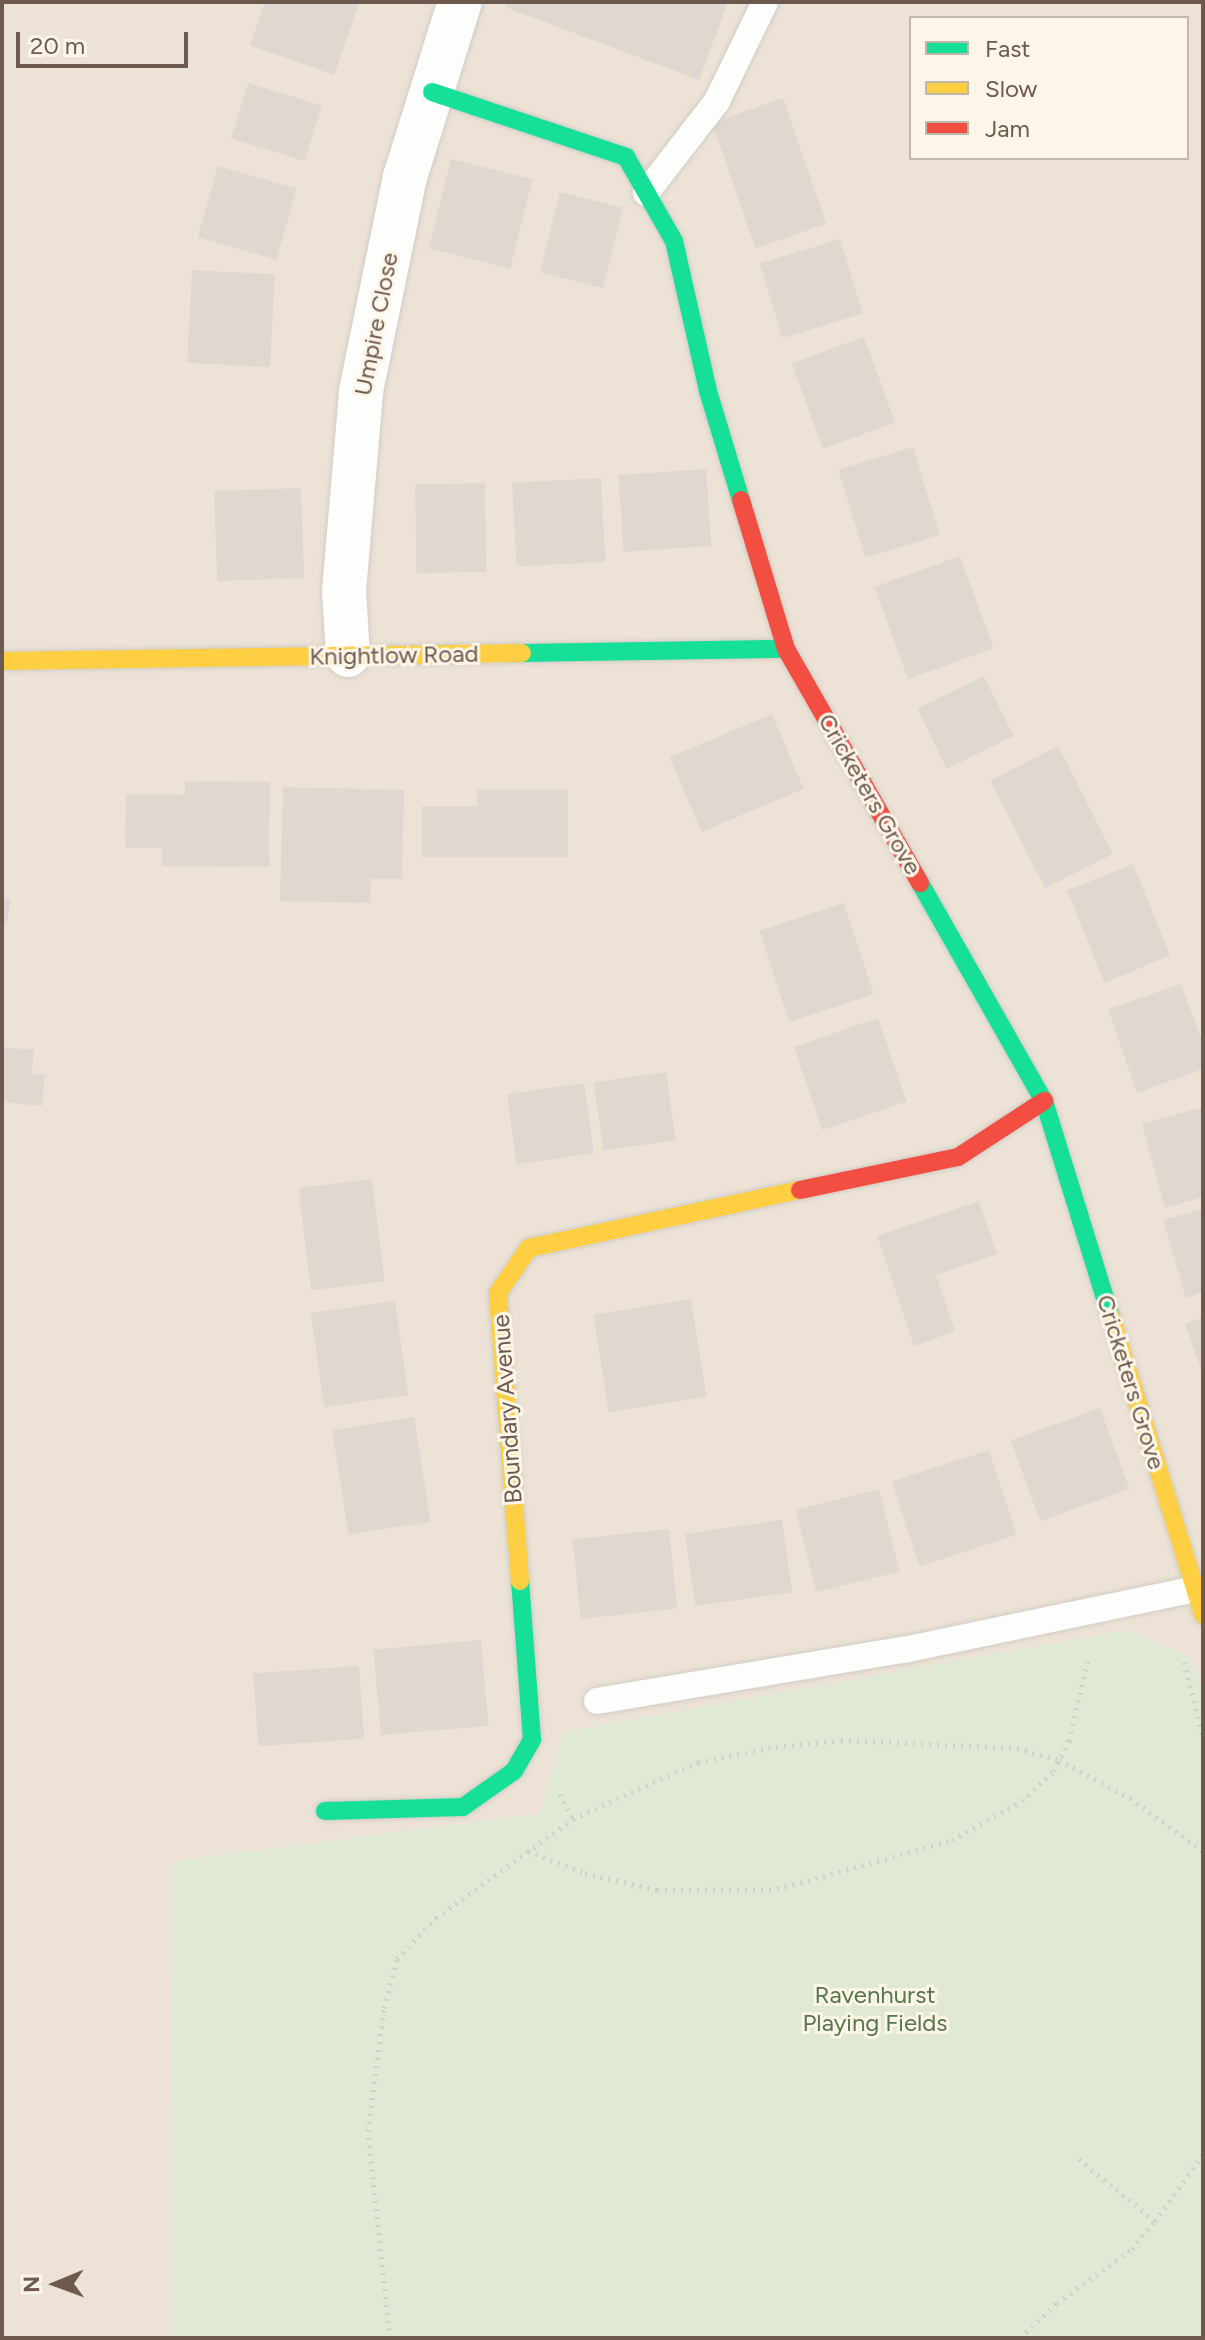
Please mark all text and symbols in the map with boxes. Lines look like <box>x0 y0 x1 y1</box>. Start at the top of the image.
scale bar <box>20 16 192 66</box>
legend <box>909 16 1189 160</box>
text: 20 m <box>30 31 85 60</box>
text: Fast <box>985 34 1030 63</box>
text: Slow <box>985 74 1037 103</box>
text: Jam <box>985 114 1030 143</box>
street label: Umpire Close <box>348 250 404 398</box>
street label: Knightlow Road <box>309 639 479 671</box>
street label: Cricketers Grove <box>812 708 928 880</box>
street label: Cricketers Grove <box>1091 1291 1171 1473</box>
street label: Boundary Avenue <box>486 1313 528 1505</box>
park label: Ravenhurst Playing Fields <box>802 1981 948 2037</box>
north arrow <box>16 2244 96 2324</box>
text: N <box>18 2276 45 2293</box>

